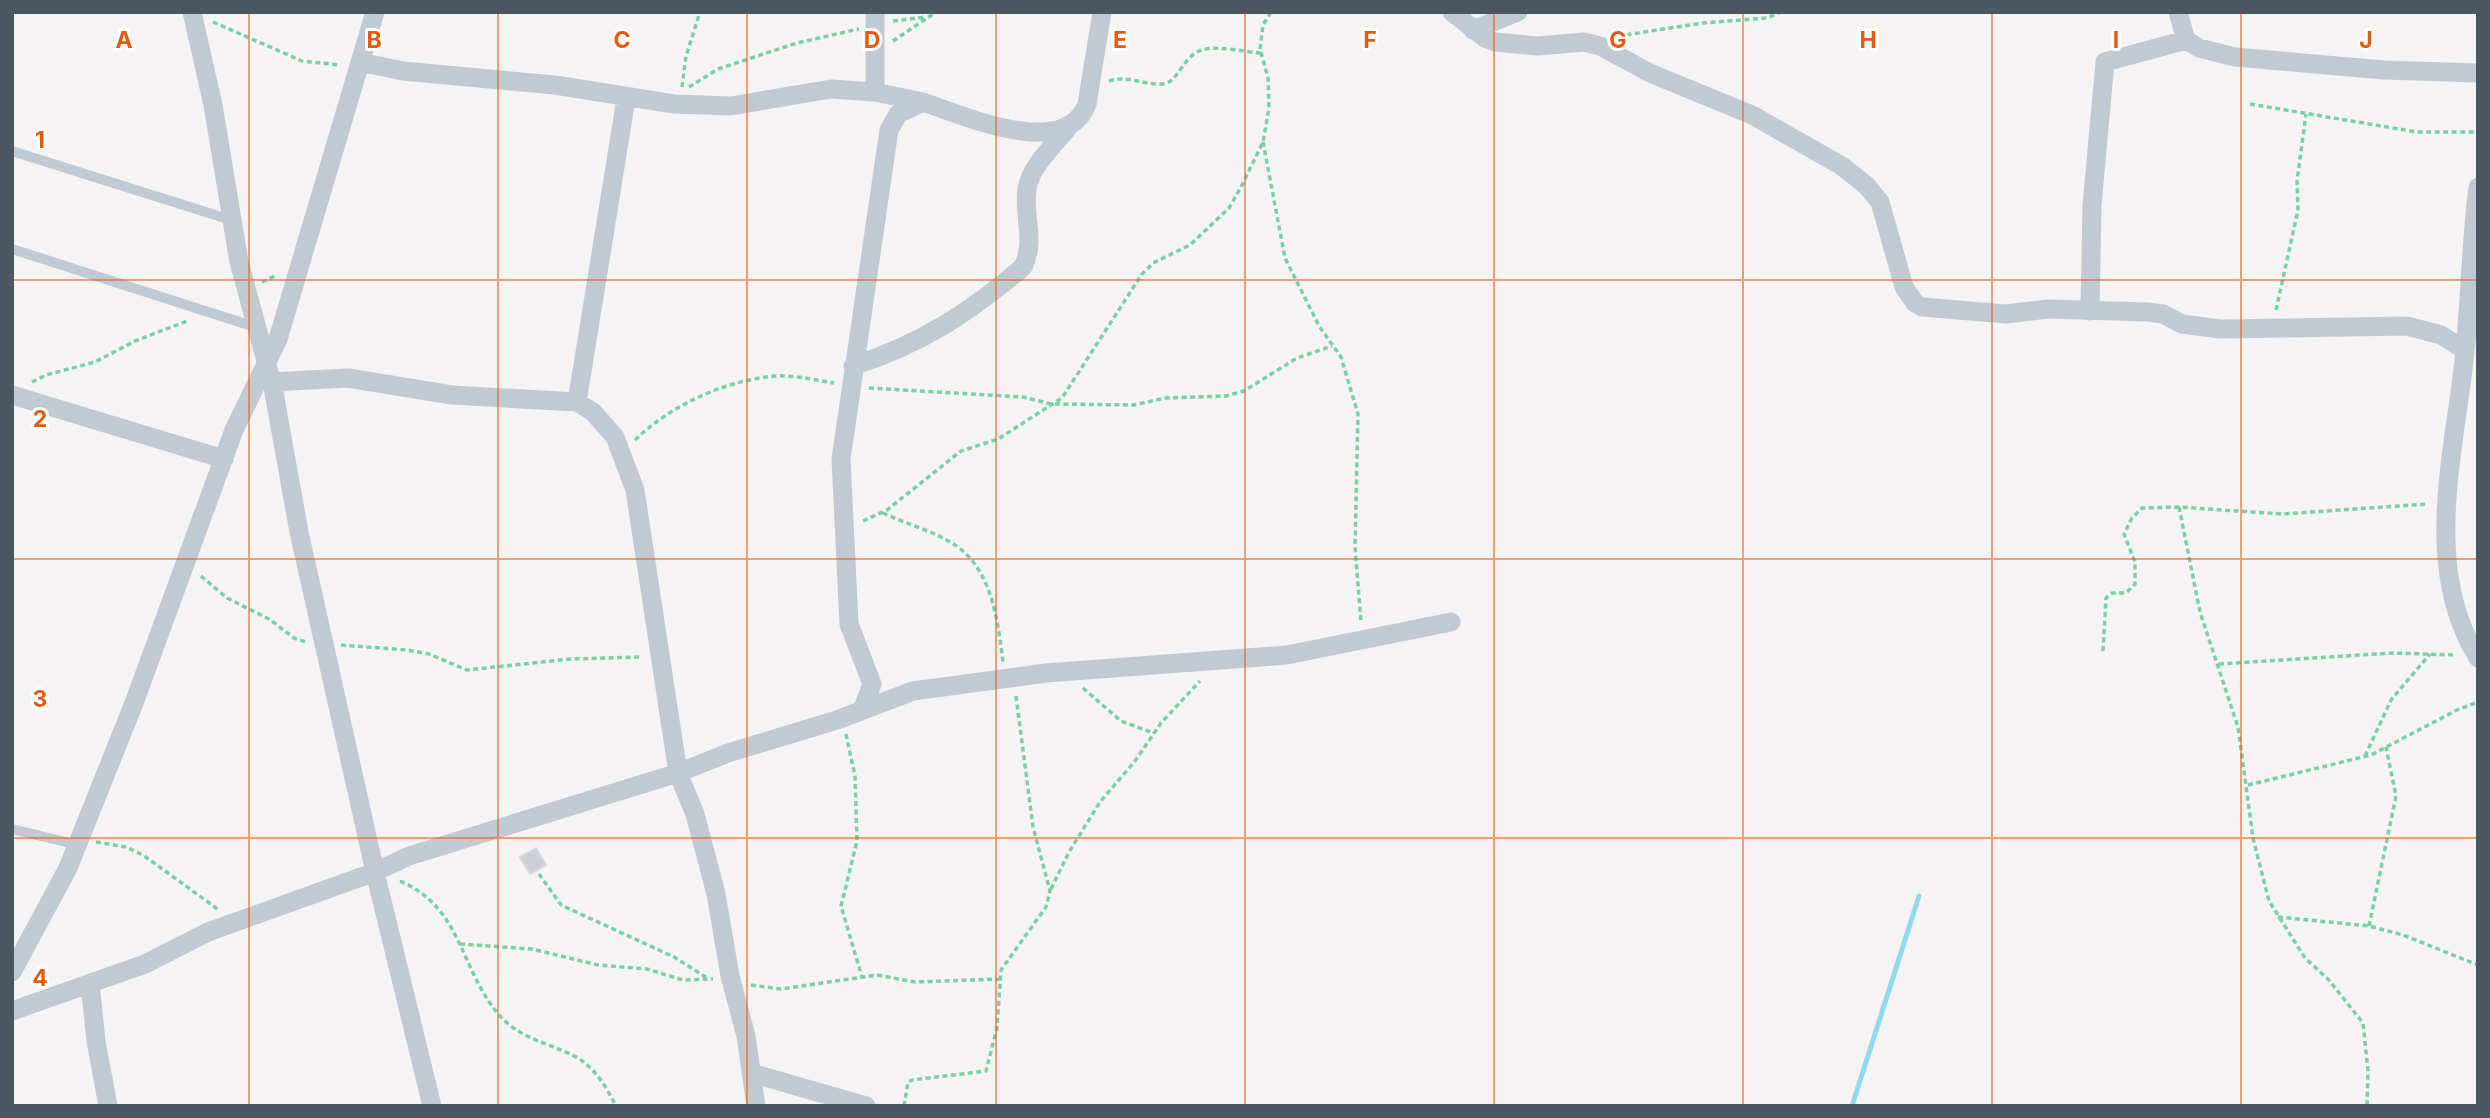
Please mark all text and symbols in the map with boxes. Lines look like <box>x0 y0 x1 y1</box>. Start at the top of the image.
text: A <box>115 26 133 54</box>
text: B <box>366 26 382 54</box>
text: C <box>613 26 631 54</box>
text: D <box>864 26 880 54</box>
text: E <box>1113 26 1127 54</box>
text: F <box>1363 26 1377 54</box>
text: G <box>1609 26 1627 54</box>
text: H <box>1859 26 1877 54</box>
text: I <box>2113 26 2119 54</box>
text: J <box>2359 26 2373 54</box>
text: 1 <box>35 126 45 154</box>
text: 2 <box>33 405 47 433</box>
text: 3 <box>33 685 47 713</box>
text: 4 <box>32 964 48 992</box>

